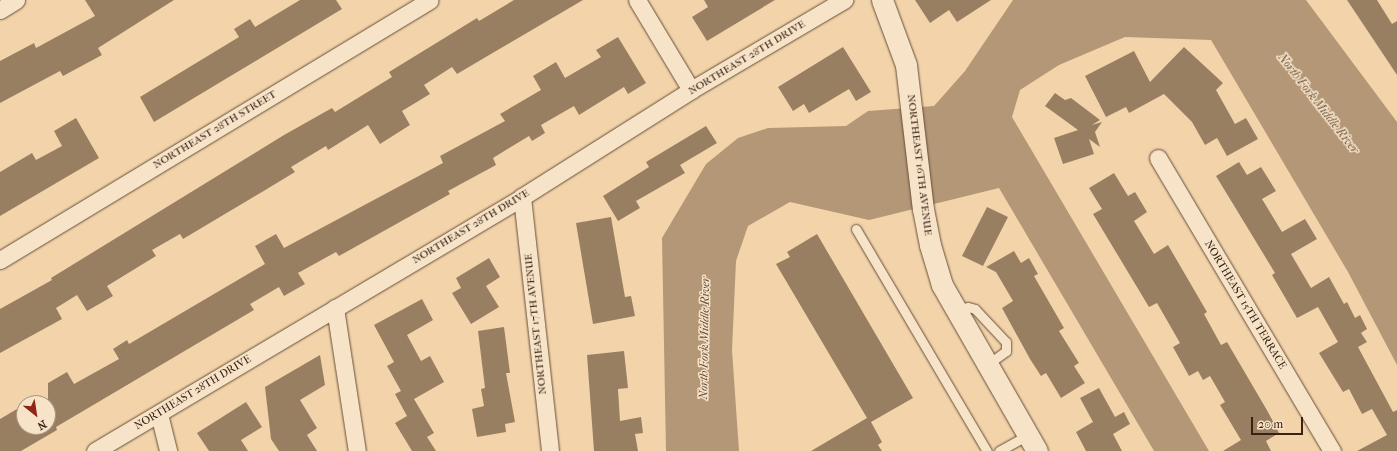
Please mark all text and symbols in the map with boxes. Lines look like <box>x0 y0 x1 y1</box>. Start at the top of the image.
street label: NORTHEAST 28TH DRIVE <box>686 18 808 98</box>
water label: North Fork Middle River <box>1274 51 1362 157</box>
street label: NORTHEAST 28TH STREET <box>151 88 279 172</box>
street label: NORTHEAST 16TH AVENUE <box>904 94 934 236</box>
street label: NORTHEAST 28TH DRIVE <box>410 187 532 267</box>
street label: NORTHEAST 15TH TERRACE <box>1201 238 1289 372</box>
street label: NORTHEAST 17TH AVENUE <box>522 253 550 395</box>
water label: North Fork Middle River <box>697 276 713 400</box>
street label: NORTHEAST 28TH DRIVE <box>132 353 254 433</box>
north arrow <box>16 395 56 435</box>
scale bar <box>1253 409 1305 435</box>
text: N <box>35 417 49 433</box>
text: 20 m <box>1258 417 1283 431</box>

